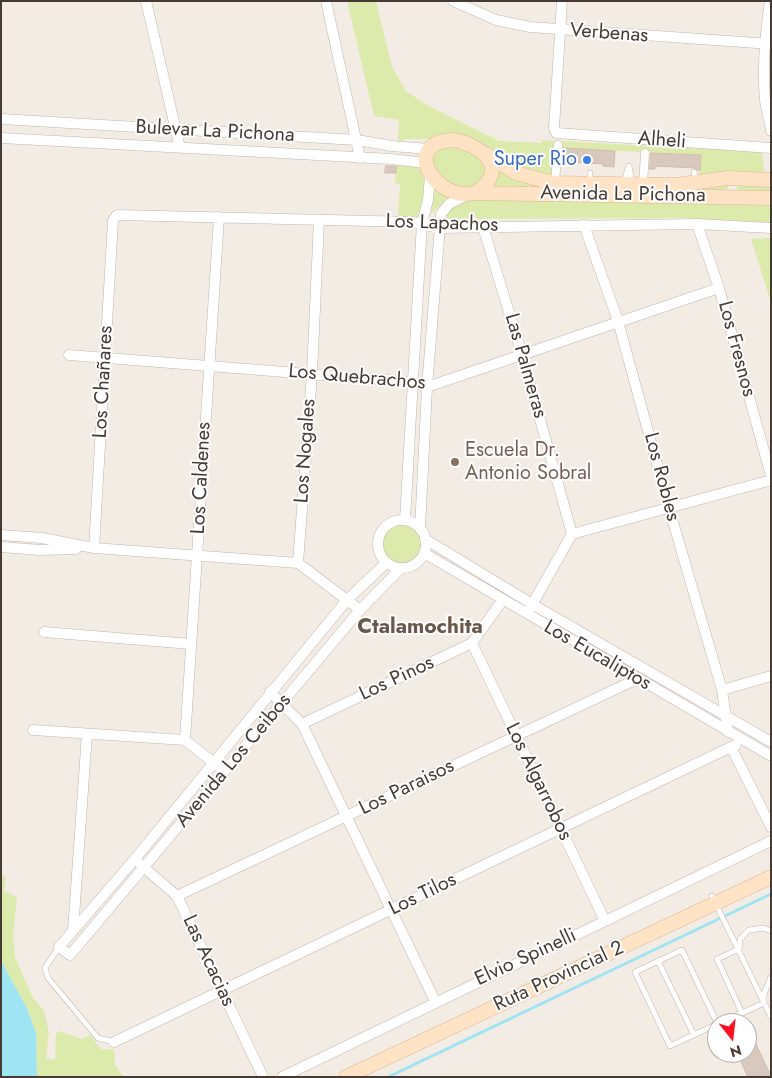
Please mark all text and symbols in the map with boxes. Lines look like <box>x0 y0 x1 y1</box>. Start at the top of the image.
street label: Verbenas <box>569 19 649 49</box>
street label: Bulevar La Pichona <box>135 116 295 148</box>
street label: Alheli <box>637 127 687 155</box>
place label: Super Rio <box>494 148 577 172</box>
marker: Super Rio <box>581 154 593 166</box>
street label: Avenida La Pichona <box>540 182 706 208</box>
street label: Los Lapachos <box>385 210 499 238</box>
street label: Los Fresnos <box>712 299 760 399</box>
street label: Las Palmeras <box>499 311 551 421</box>
street label: Los Chañares <box>89 325 119 439</box>
street label: Los Quebrachos <box>287 360 427 396</box>
street label: Los Nogales <box>290 398 322 504</box>
street label: Los Caldenes <box>187 421 217 535</box>
street label: Los Robles <box>638 430 684 524</box>
place label: Escuela Dr. Antonio Sobral <box>465 439 591 486</box>
marker: Escuela Dr. Antonio Sobral <box>449 456 461 468</box>
district label: Ctalamochita <box>357 615 483 641</box>
street label: Los Eucaliptos <box>539 616 655 696</box>
street label: Los Pinos <box>356 651 438 707</box>
street label: Avenida Los Ceibos <box>171 689 297 833</box>
street label: Los Algarrobos <box>499 719 577 845</box>
street label: Los Paraisos <box>356 755 458 821</box>
street label: Los Tilos <box>385 868 461 922</box>
street label: Las Acacias <box>177 912 239 1010</box>
street label: Elvio Spinelli <box>471 924 581 992</box>
street label: Ruta Provincial 2 <box>490 936 628 1018</box>
north arrow <box>707 1013 757 1063</box>
text: N <box>728 1040 744 1063</box>

